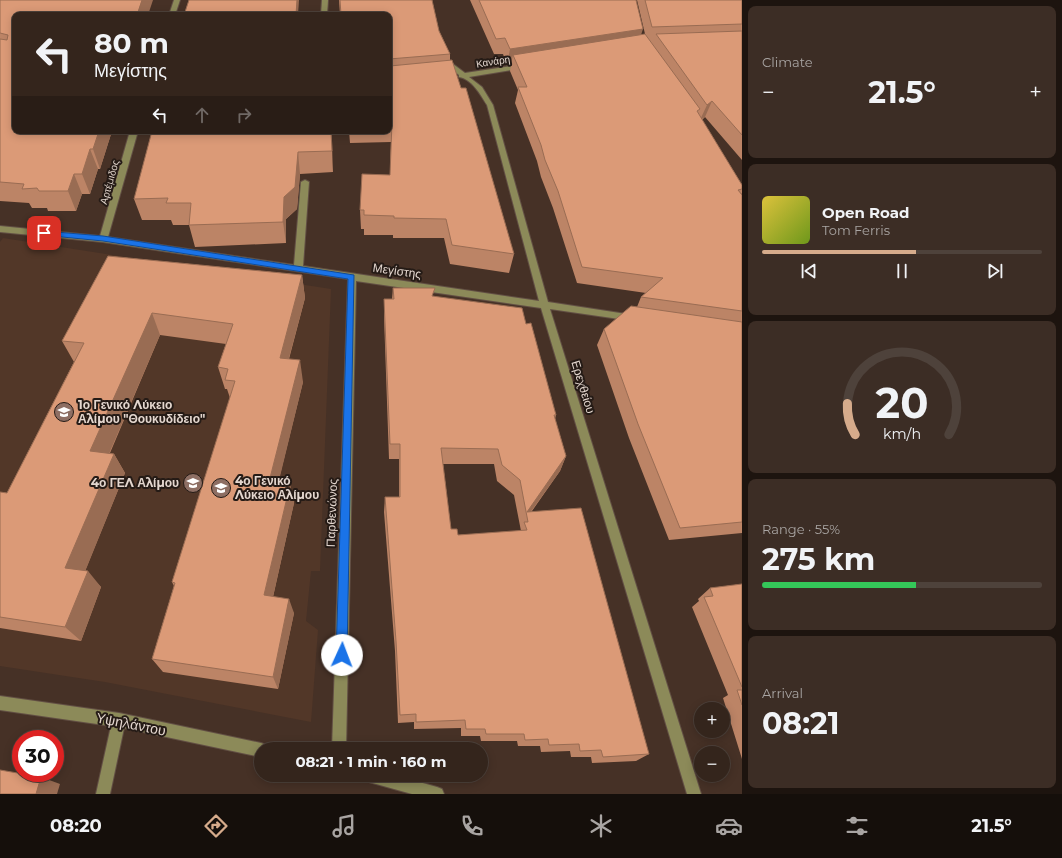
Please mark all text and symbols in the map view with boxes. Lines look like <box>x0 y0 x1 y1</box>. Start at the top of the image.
text: 80 m <box>94 26 169 60</box>
icon: left <box>28 28 80 80</box>
street label: Κανάρη <box>475 52 511 71</box>
text: Climate <box>762 54 813 70</box>
text: Μεγίστης <box>94 60 167 82</box>
text: 21.5° <box>868 74 936 111</box>
text: − <box>762 79 775 106</box>
text: + <box>1029 79 1042 106</box>
icon: left <box>149 104 171 126</box>
icon: ahead <box>191 104 213 126</box>
icon: right <box>233 104 255 126</box>
street label: Αρτέμιδος <box>97 158 122 206</box>
text: Open Road <box>822 203 910 222</box>
pin <box>27 216 61 250</box>
icon: arrive <box>33 222 55 244</box>
text: Tom Ferris <box>822 222 890 238</box>
street label: Μεγίστης <box>372 260 422 281</box>
icon: previous <box>798 260 820 282</box>
icon: pause <box>891 260 913 282</box>
icon: next <box>984 260 1006 282</box>
street label: Ερεχθείου <box>568 359 599 415</box>
text: 20 <box>876 378 928 428</box>
place label: 1ο Γενικό Λύκειο Αλίμου "Θουκυδίδειο" <box>78 397 205 426</box>
school or university icon: 1ο Γενικό Λύκειο Αλίμου "Θουκυδίδειο" <box>53 401 75 423</box>
text: km/h <box>883 425 921 443</box>
school or university icon: 4ο ΓΕΛ Αλίμου <box>182 472 204 494</box>
place label: 4ο Γενικό Λύκειο Αλίμου <box>234 473 319 502</box>
place label: 4ο ΓΕΛ Αλίμου <box>91 475 179 490</box>
school or university icon: 4ο Γενικό Λύκειο Αλίμου <box>210 477 232 499</box>
street label: Παρθενώνος <box>323 478 340 547</box>
text: Range · 55% <box>762 521 840 537</box>
text: 275 km <box>762 541 875 578</box>
position arrow <box>321 634 363 676</box>
text: Arrival <box>762 685 803 701</box>
map controls <box>694 702 730 782</box>
button: + <box>694 702 730 738</box>
text: 08:21 <box>762 705 840 742</box>
street label: Υψηλάντου <box>95 708 167 740</box>
speed limit sign: 30 <box>12 730 64 782</box>
button: − <box>694 746 730 782</box>
text: 08:21 · 1 min · 160 m <box>295 752 447 771</box>
icon: directions <box>202 812 230 840</box>
icon: music <box>330 812 358 840</box>
icon: phone <box>458 812 486 840</box>
icon: climate <box>587 812 615 840</box>
icon: car <box>715 812 743 840</box>
icon: filters <box>843 812 871 840</box>
text: 08:20 <box>50 815 102 837</box>
text: 21.5° <box>971 815 1012 837</box>

